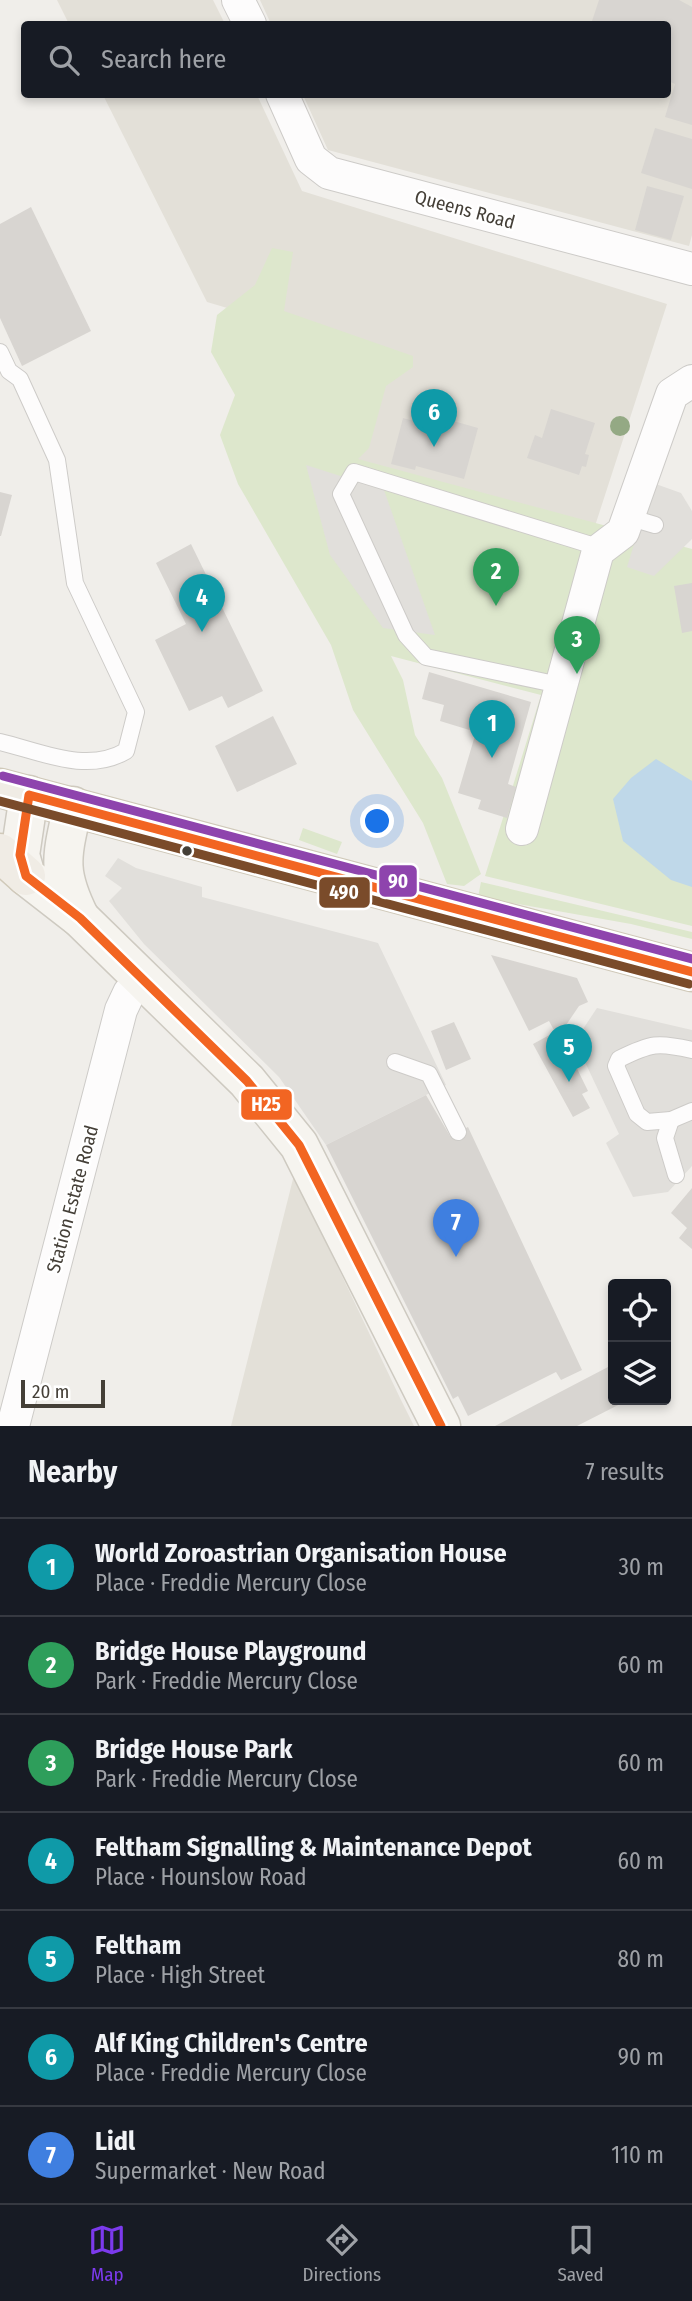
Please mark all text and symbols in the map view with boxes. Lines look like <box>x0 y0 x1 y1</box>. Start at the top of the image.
search box <box>21 21 671 98</box>
icon: search <box>45 41 83 79</box>
text: Search here <box>101 44 226 75</box>
street label: Queens Road <box>412 185 517 234</box>
pin: 6 <box>411 389 457 447</box>
pin: 2 <box>473 548 519 606</box>
pin: 4 <box>179 574 225 632</box>
pin: 3 <box>554 616 600 674</box>
pin: 1 <box>469 700 515 758</box>
your location <box>360 804 394 838</box>
unlabelled marker <box>180 844 194 858</box>
line badge: 90 <box>378 864 418 898</box>
text: 90 <box>388 870 408 893</box>
line badge: 490 <box>318 876 371 909</box>
text: 490 <box>329 881 359 904</box>
pin: 5 <box>546 1024 592 1082</box>
line badge: H25 <box>240 1088 293 1121</box>
text: H25 <box>251 1093 281 1116</box>
street label: Station Estate Road <box>42 1123 103 1275</box>
pin: 7 <box>433 1199 479 1257</box>
map controls <box>608 1279 671 1405</box>
button: locate <box>608 1279 671 1342</box>
button: layers <box>608 1342 671 1405</box>
scale bar <box>21 1377 105 1409</box>
text: 20 m <box>32 1380 69 1403</box>
text: Nearby <box>28 1454 117 1490</box>
text: 7 results <box>585 1458 664 1486</box>
text: World Zoroastrian Organisation House <box>95 1538 507 1569</box>
text: 1 <box>46 1553 56 1581</box>
text: 30 m <box>619 1553 664 1581</box>
text: Place · Freddie Mercury Close <box>95 1569 367 1597</box>
text: Bridge House Playground <box>95 1636 366 1667</box>
text: 2 <box>46 1651 56 1679</box>
text: 60 m <box>618 1651 664 1679</box>
text: Park · Freddie Mercury Close <box>95 1667 358 1695</box>
text: Bridge House Park <box>95 1734 293 1765</box>
text: 3 <box>46 1749 56 1777</box>
text: 60 m <box>618 1749 664 1777</box>
text: Park · Freddie Mercury Close <box>95 1765 358 1793</box>
text: Feltham Signalling & Maintenance Depot <box>95 1832 532 1863</box>
text: 4 <box>45 1847 57 1875</box>
text: 60 m <box>618 1847 664 1875</box>
text: Place · Hounslow Road <box>95 1863 307 1891</box>
text: Feltham <box>95 1930 181 1961</box>
text: 5 <box>45 1945 57 1973</box>
text: 80 m <box>617 1945 664 1973</box>
text: Place · High Street <box>95 1961 265 1989</box>
text: Alf King Children's Centre <box>95 2028 368 2059</box>
text: 6 <box>45 2043 57 2071</box>
text: 90 m <box>618 2043 664 2071</box>
text: Place · Freddie Mercury Close <box>95 2059 367 2087</box>
text: Lidl <box>95 2126 135 2157</box>
text: 7 <box>46 2141 56 2169</box>
text: 110 m <box>611 2141 664 2169</box>
text: Supermarket · New Road <box>95 2157 326 2185</box>
tab: Map <box>88 2221 126 2286</box>
tab: Directions <box>302 2221 381 2286</box>
tab: Saved <box>557 2221 604 2286</box>

